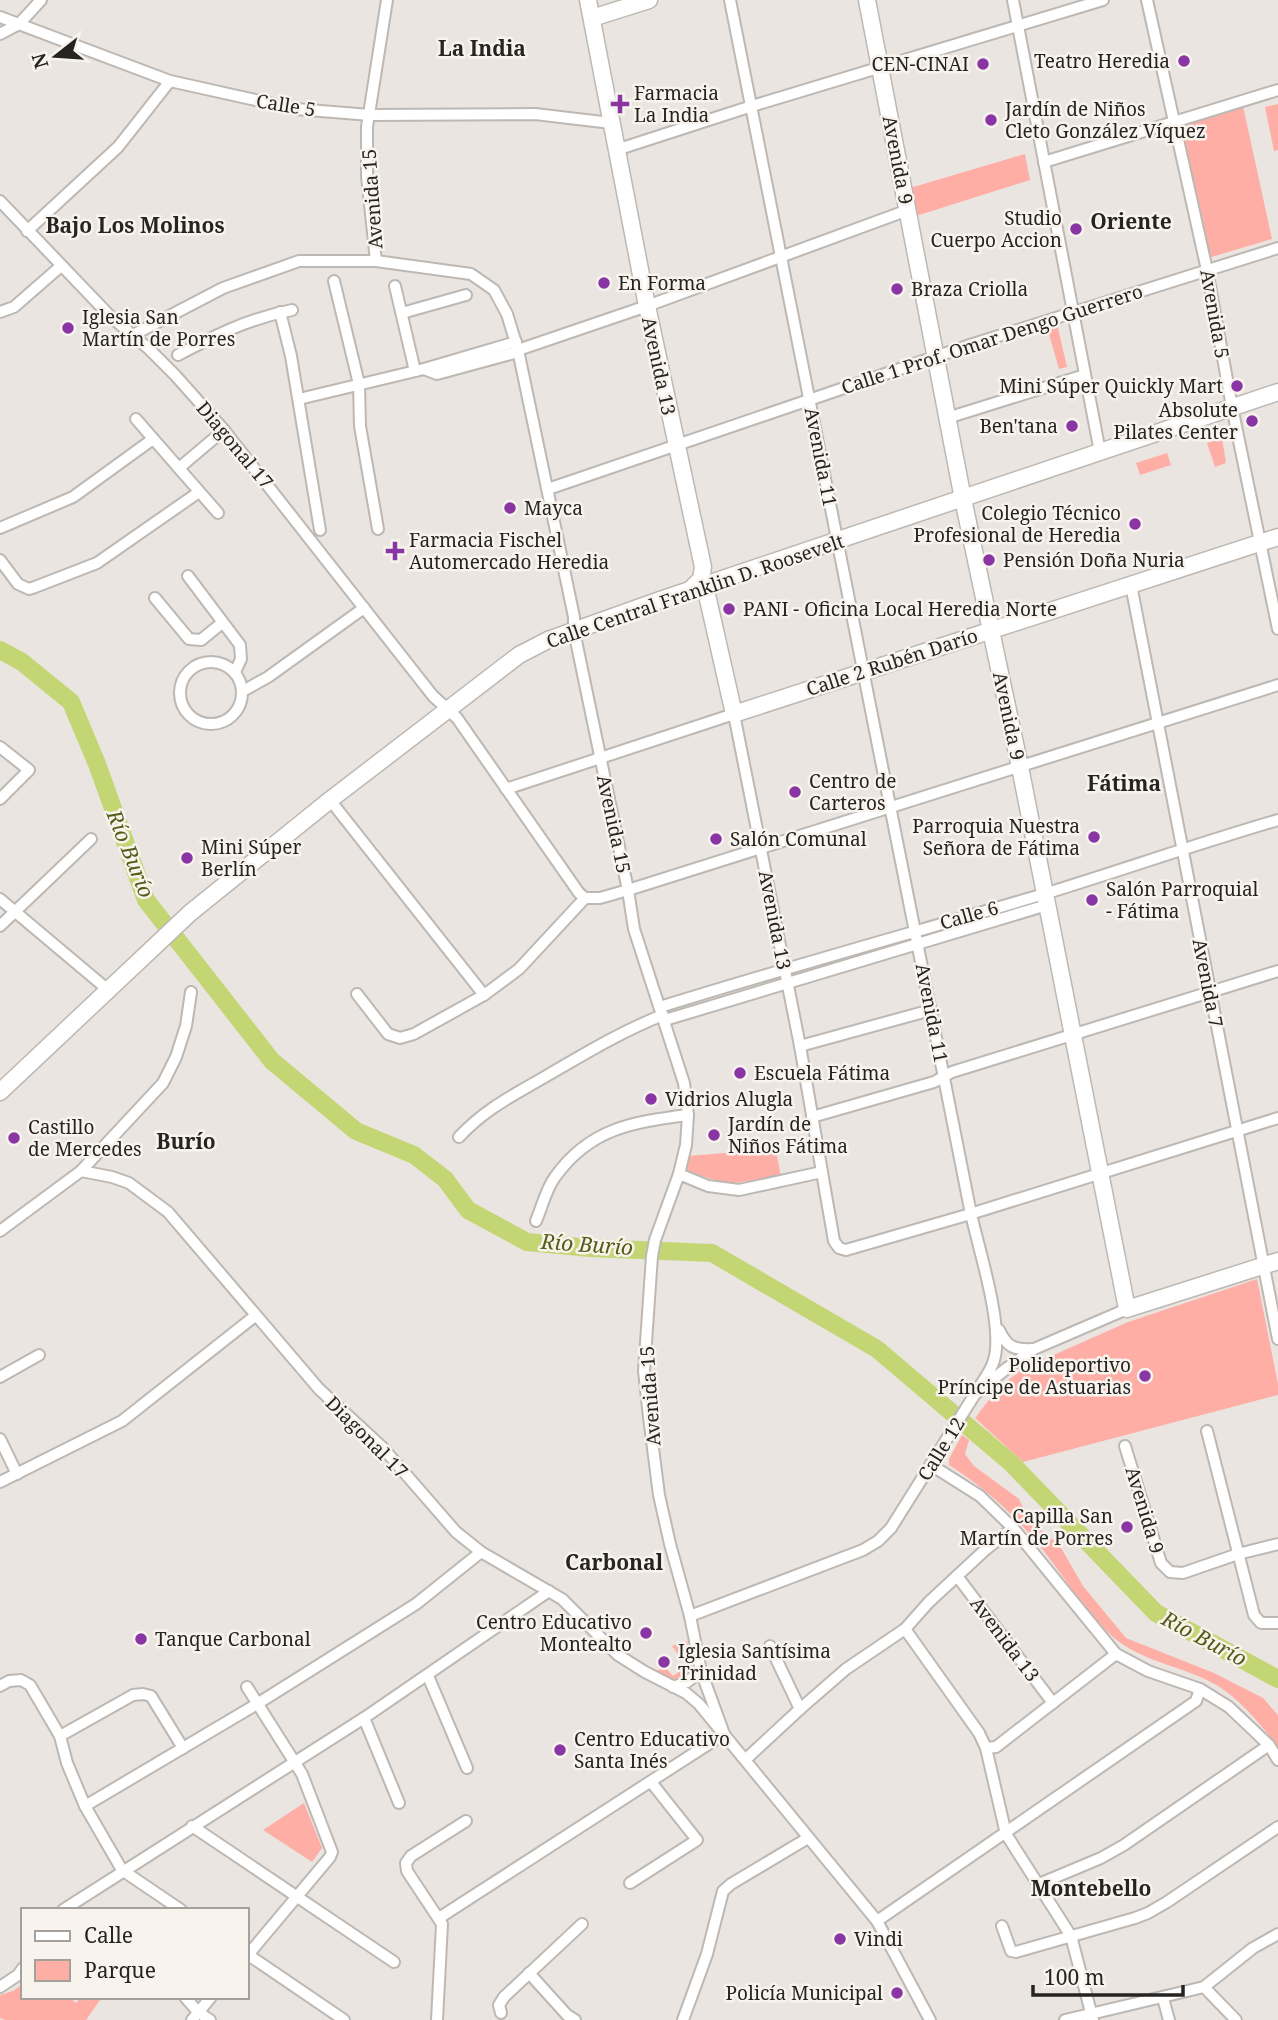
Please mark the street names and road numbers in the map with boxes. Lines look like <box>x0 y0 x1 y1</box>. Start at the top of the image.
street label: Calle 5 <box>254 87 318 123</box>
street label: Avenida 9 <box>877 113 919 207</box>
street label: Avenida 15 <box>356 148 388 250</box>
street label: Avenida 5 <box>1194 268 1236 360</box>
street label: Calle 1 Prof. Omar Dengo Guerrero <box>838 278 1146 400</box>
street label: Avenida 13 <box>636 314 682 418</box>
street label: Diagonal 17 <box>191 396 279 494</box>
street label: Avenida 11 <box>799 405 843 509</box>
street label: Calle Central Franklin D. Roosevelt <box>543 528 848 654</box>
street label: Calle 2 Rubén Darío <box>803 622 981 702</box>
street label: Avenida 9 <box>987 669 1031 763</box>
street label: Avenida 15 <box>591 772 637 876</box>
street label: Avenida 13 <box>753 868 797 972</box>
street label: Calle 6 <box>937 894 1001 936</box>
street label: Avenida 7 <box>1187 936 1229 1030</box>
street label: Avenida 11 <box>910 961 954 1065</box>
street label: Avenida 15 <box>634 1345 666 1447</box>
street label: Diagonal 17 <box>320 1390 414 1484</box>
street label: Calle 12 <box>911 1412 971 1486</box>
street label: Avenida 9 <box>1119 1463 1171 1557</box>
street label: Avenida 13 <box>964 1591 1046 1687</box>

